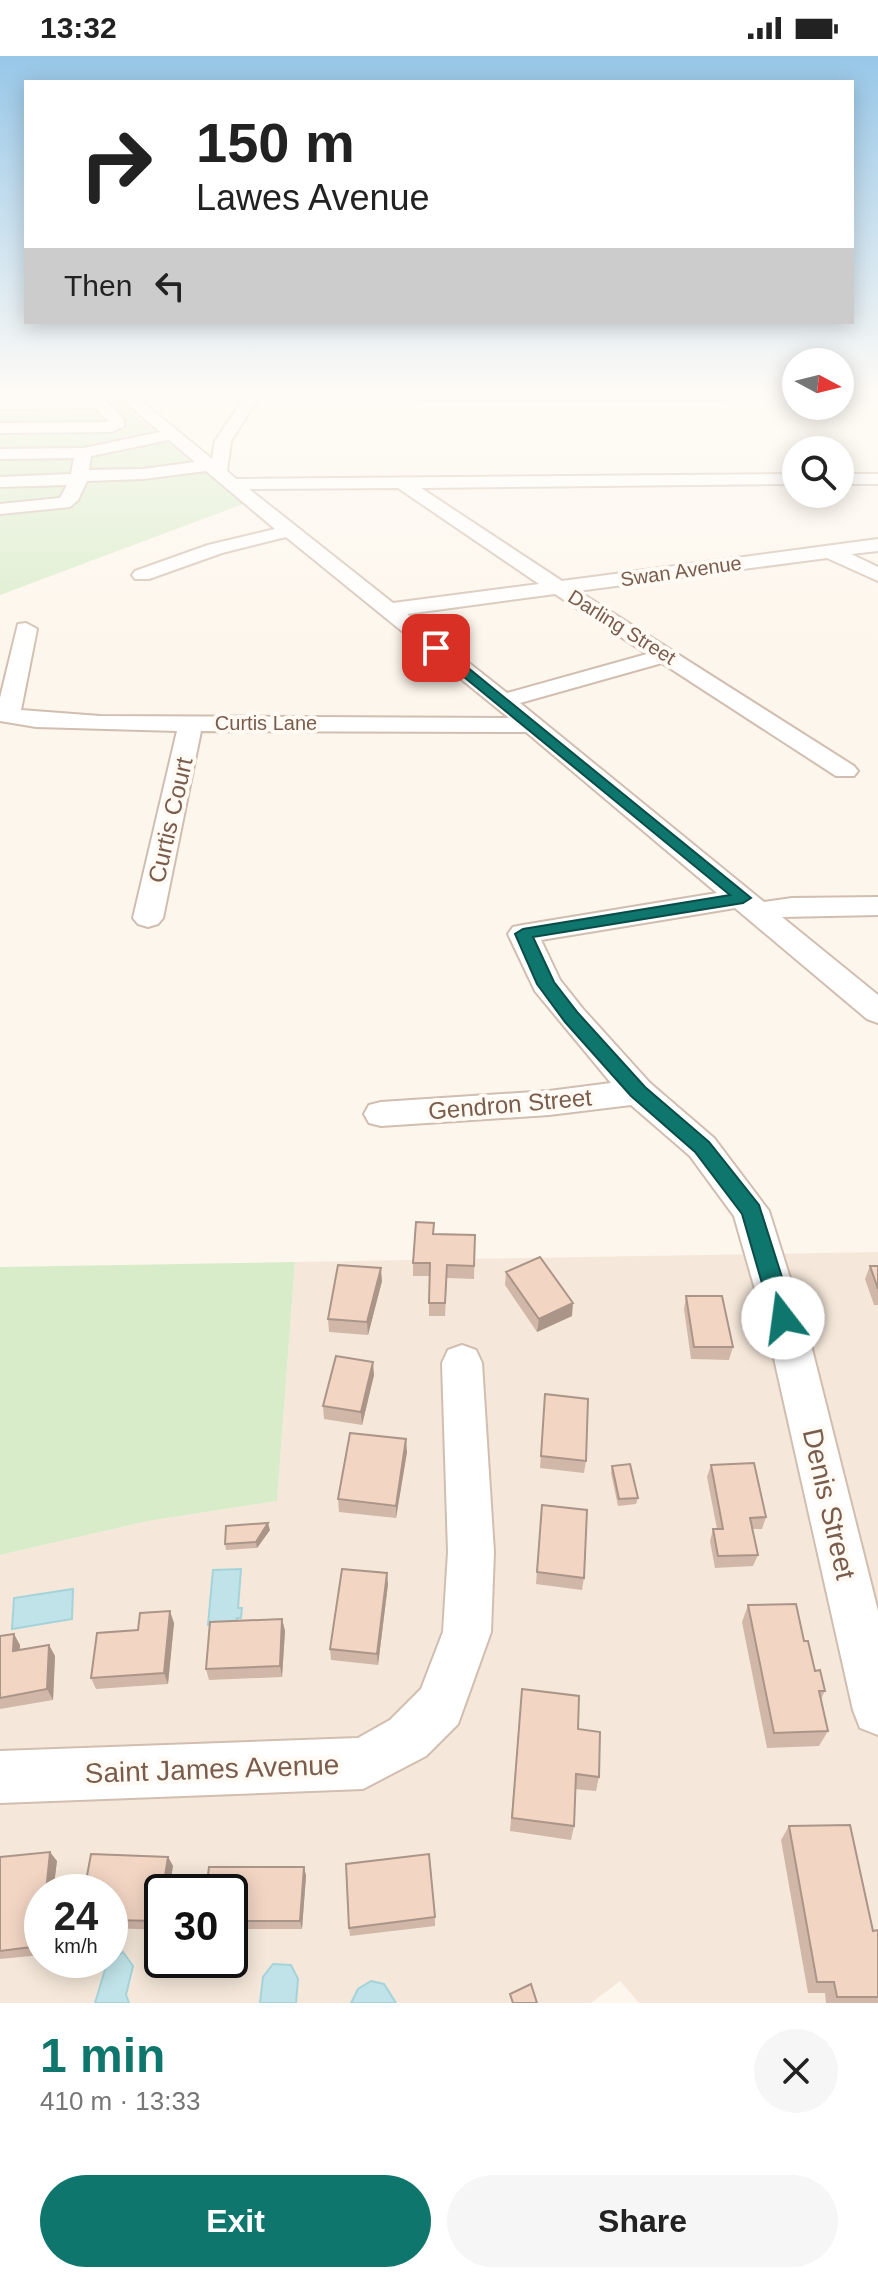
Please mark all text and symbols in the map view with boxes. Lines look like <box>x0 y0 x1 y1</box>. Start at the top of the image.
text: 13:32 <box>40 11 117 44</box>
text: 150 m <box>196 111 355 174</box>
icon: right <box>64 112 168 216</box>
text: Lawes Avenue <box>196 177 430 218</box>
icon: left <box>148 264 192 308</box>
text: Then <box>64 269 132 302</box>
north arrow <box>782 348 854 420</box>
map controls <box>782 348 854 508</box>
button: search <box>782 436 854 508</box>
street label: Swan Avenue <box>619 552 743 590</box>
street label: Darling Street <box>564 585 680 669</box>
pin <box>402 614 470 682</box>
icon: arrive <box>414 626 458 670</box>
street label: Curtis Lane <box>215 712 317 734</box>
street label: Curtis Court <box>142 754 198 885</box>
street label: Gendron Street <box>427 1083 593 1125</box>
position arrow <box>741 1276 825 1360</box>
street label: Denis Street <box>797 1425 861 1583</box>
street label: Saint James Avenue <box>84 1749 340 1789</box>
speed limit sign: 30 <box>144 1874 248 1978</box>
text: 24 <box>54 1894 98 1938</box>
text: km/h <box>54 1935 98 1957</box>
text: 1 min <box>40 2029 165 2082</box>
button: close <box>754 2029 838 2113</box>
text: 410 m · 13:33 <box>40 2086 200 2116</box>
button: Exit <box>40 2175 431 2267</box>
button: Share <box>447 2175 838 2267</box>

